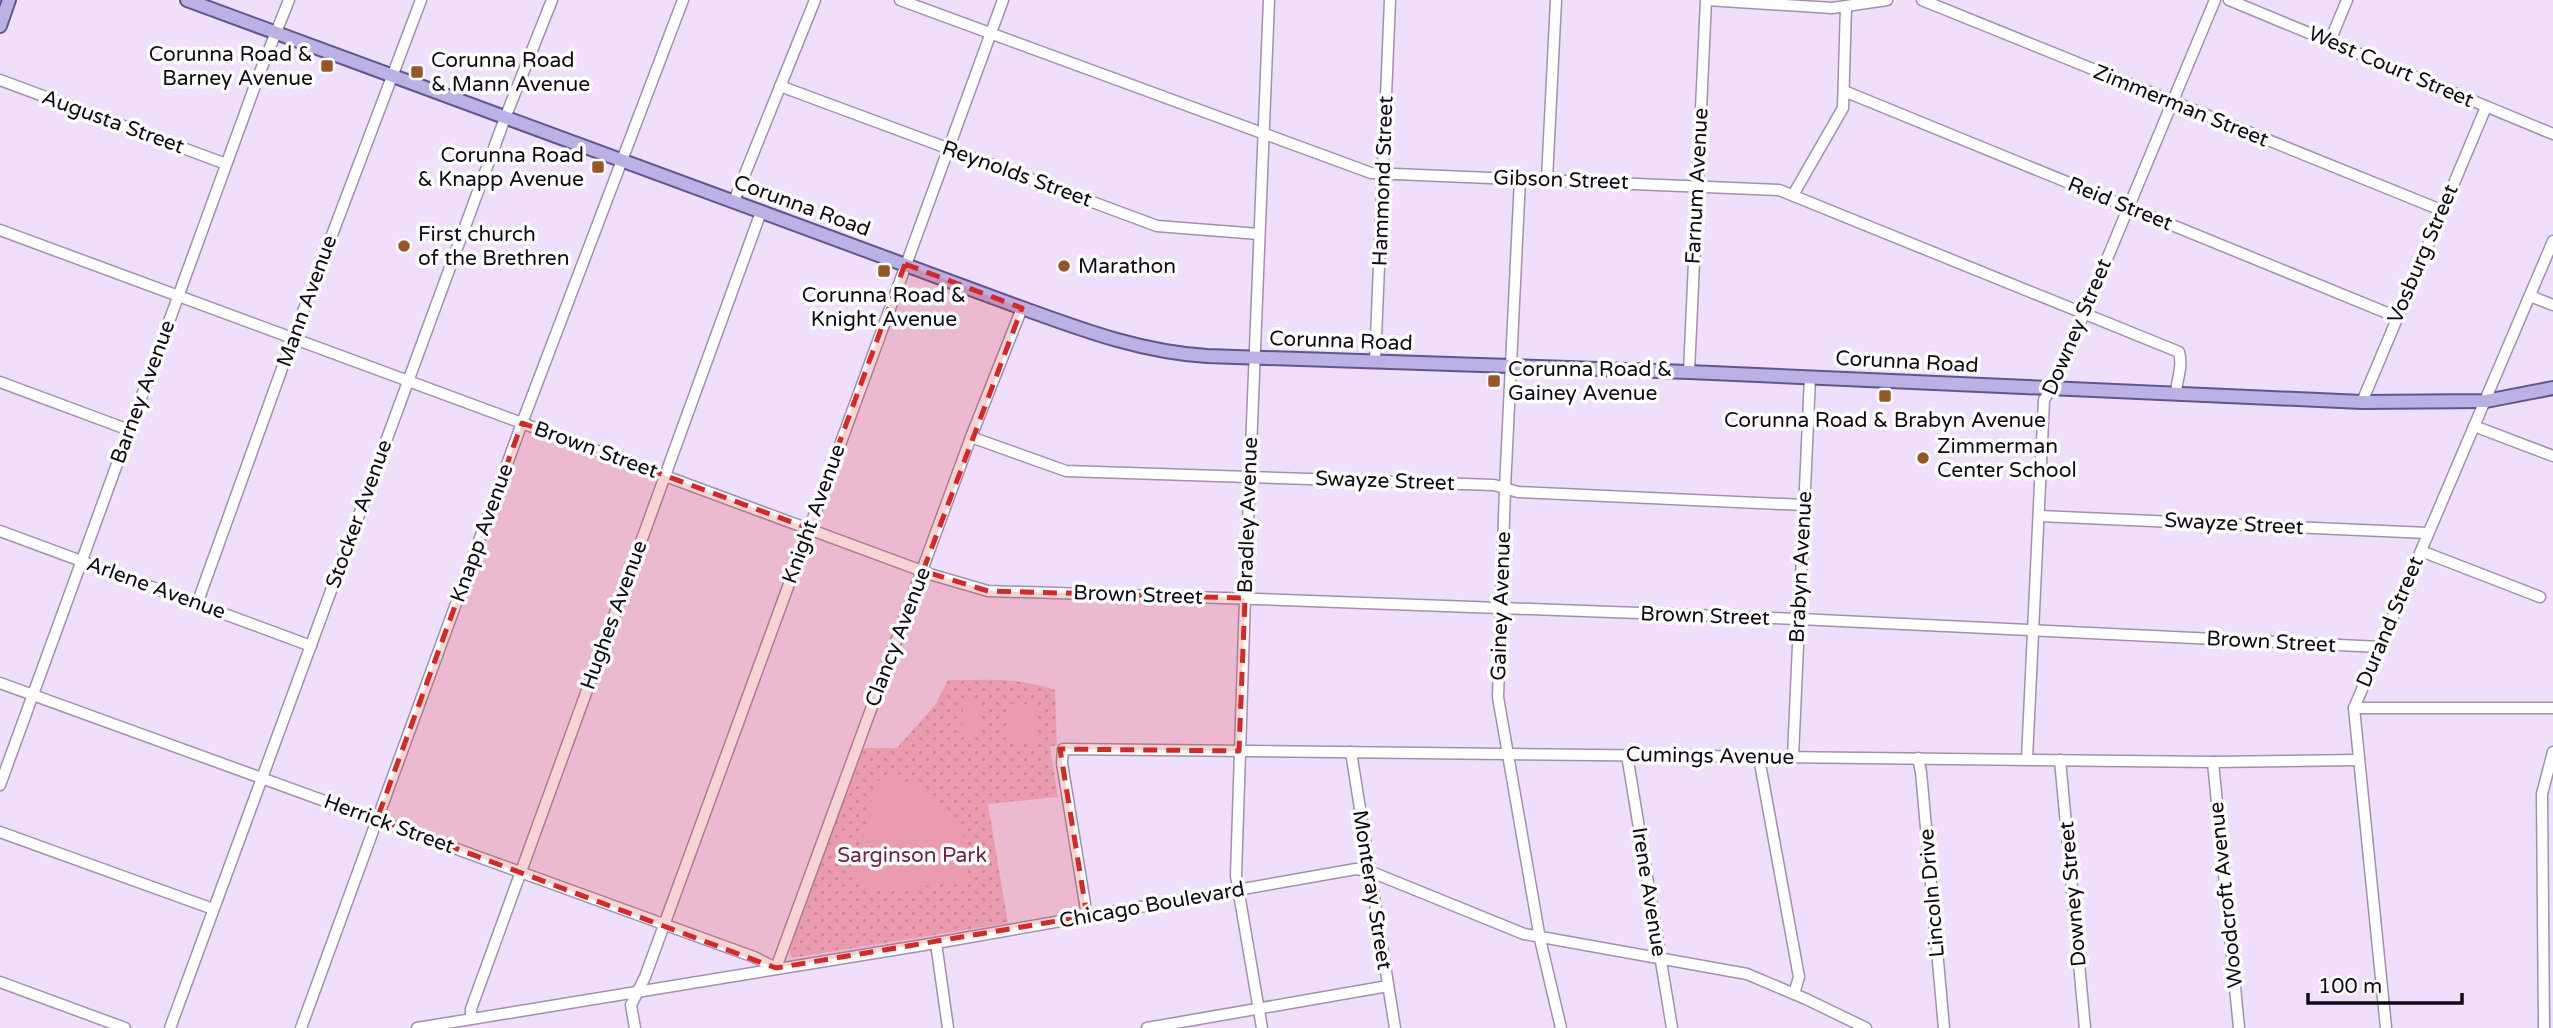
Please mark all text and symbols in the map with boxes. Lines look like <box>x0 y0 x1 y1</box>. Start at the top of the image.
street label: West Court Street <box>2305 21 2477 113</box>
place label: Corunna Road & Barney Avenue <box>149 42 313 91</box>
place label: Corunna Road & Mann Avenue <box>431 48 590 97</box>
marker: Corunna Road & Barney Avenue <box>319 58 335 74</box>
street label: Zimmerman Street <box>2090 59 2272 153</box>
marker: Corunna Road & Mann Avenue <box>409 64 425 80</box>
street label: Augusta Street <box>38 85 188 159</box>
street label: Hammond Street <box>1368 95 1398 267</box>
street label: Farnum Avenue <box>1680 107 1714 265</box>
street label: Reynolds Street <box>939 135 1095 213</box>
place label: Corunna Road & Knapp Avenue <box>417 143 584 192</box>
marker: Corunna Road & Knapp Avenue <box>590 159 606 175</box>
street label: Gibson Street <box>1493 165 1629 195</box>
street label: Corunna Road <box>730 170 874 242</box>
street label: Reid Street <box>2064 172 2176 236</box>
street label: Vosburg Street <box>2382 181 2464 327</box>
place label: First church of the Brethren <box>418 222 570 271</box>
street label: Mann Avenue <box>272 232 342 370</box>
marker: First church of the Brethren <box>396 238 412 254</box>
place label: Marathon <box>1078 254 1176 279</box>
street label: Downey Street <box>2037 255 2117 399</box>
marker: Marathon <box>1056 258 1072 274</box>
marker: Corunna Road & Knight Avenue <box>876 263 892 279</box>
place label: Corunna Road & Knight Avenue <box>802 283 966 332</box>
street label: Barney Avenue <box>105 317 181 467</box>
street label: Corunna Road <box>1269 326 1413 356</box>
street label: Corunna Road <box>1835 346 1979 378</box>
place label: Corunna Road & Gainey Avenue <box>1508 357 1672 406</box>
marker: Corunna Road & Gainey Avenue <box>1486 373 1502 389</box>
marker: Corunna Road & Brabyn Avenue <box>1877 388 1893 404</box>
place label: Corunna Road & Brabyn Avenue <box>1724 408 2046 433</box>
street label: Brown Street <box>531 416 661 484</box>
place label: Zimmerman Center School <box>1937 434 2077 483</box>
street label: Stocker Avenue <box>321 436 397 592</box>
street label: Bradley Avenue <box>1233 436 1263 594</box>
street label: Knight Avenue <box>777 441 851 587</box>
marker: Zimmerman Center School <box>1915 450 1931 466</box>
street label: Knapp Avenue <box>445 460 519 606</box>
street label: Swayze Street <box>1315 466 1455 496</box>
street label: Brabyn Avenue <box>1785 490 1817 644</box>
street label: Swayze Street <box>2164 508 2304 540</box>
street label: Gainey Avenue <box>1486 531 1516 681</box>
street label: Hughes Avenue <box>575 537 653 693</box>
street label: Arlene Avenue <box>83 551 229 625</box>
street label: Durand Street <box>2351 553 2429 691</box>
street label: Clancy Avenue <box>860 564 936 710</box>
street label: Brown Street <box>1073 580 1203 610</box>
street label: Brown Street <box>1640 601 1770 631</box>
street label: Brown Street <box>2206 626 2336 658</box>
street label: Cumings Avenue <box>1626 742 1795 770</box>
street label: Herrick Street <box>320 789 458 859</box>
street label: Woodcroft Avenue <box>2204 801 2248 989</box>
street label: Monteray Street <box>1347 808 1397 972</box>
street label: Downey Street <box>2054 820 2092 968</box>
street label: Irene Avenue <box>1626 826 1672 959</box>
street label: Lincoln Drive <box>1914 827 1950 958</box>
park label: Sarginson Park <box>837 843 987 868</box>
street label: Chicago Boulevard <box>1057 876 1247 934</box>
scale bar <box>2308 962 2462 1006</box>
text: 100 m <box>2318 974 2382 999</box>

